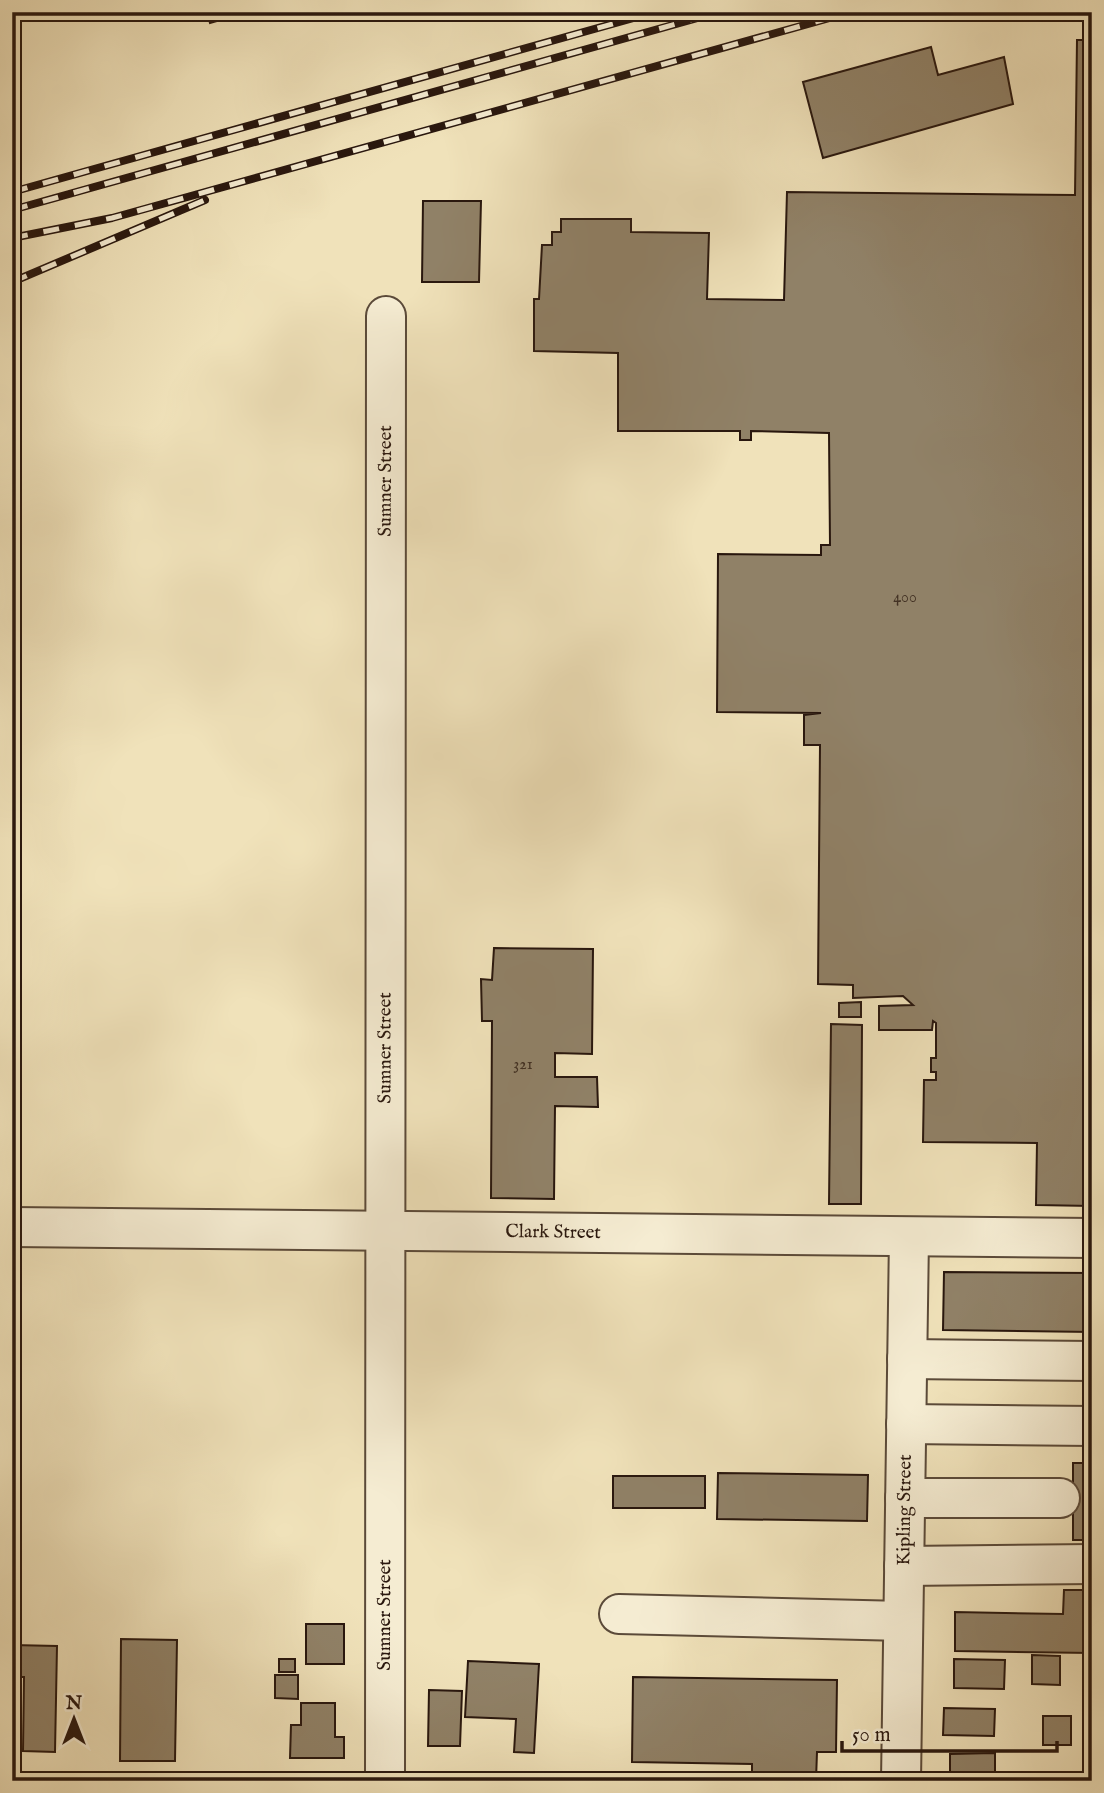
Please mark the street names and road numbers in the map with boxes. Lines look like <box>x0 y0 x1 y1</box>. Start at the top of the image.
street label: Sumner Street <box>374 425 398 537</box>
street label: Sumner Street <box>373 992 398 1104</box>
street label: Clark Street <box>505 1220 601 1245</box>
street label: Kipling Street <box>892 1454 918 1566</box>
street label: Sumner Street <box>373 1559 397 1671</box>

